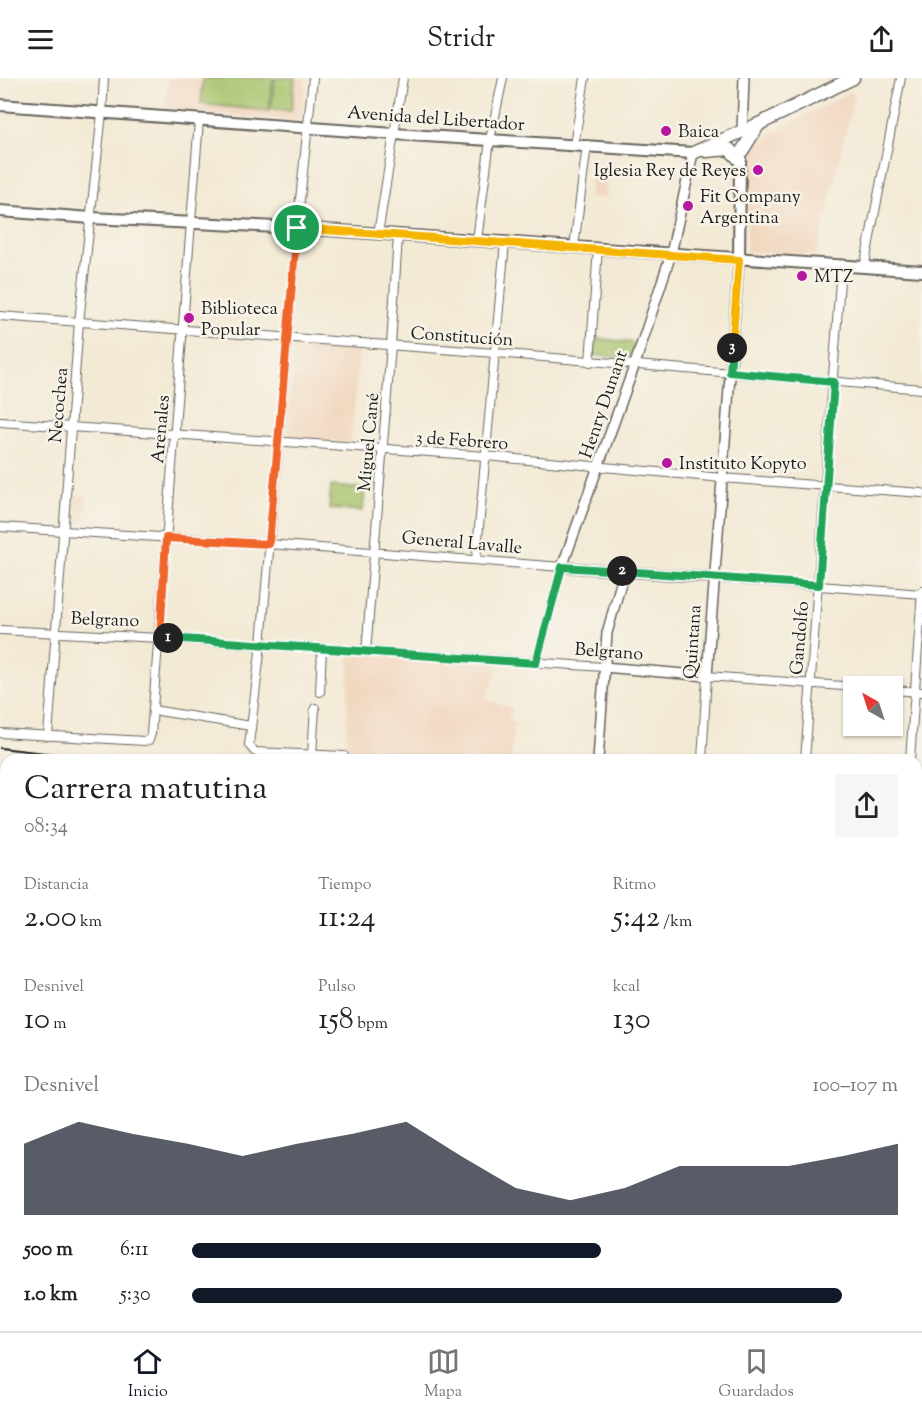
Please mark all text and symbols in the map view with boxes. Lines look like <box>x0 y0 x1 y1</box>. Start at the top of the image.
text: Stridr <box>427 20 495 59</box>
icon: menu <box>24 23 57 56</box>
icon: share <box>865 23 898 56</box>
street label: Avenida del Libertador <box>346 101 526 139</box>
place label: Baica <box>678 120 719 146</box>
marker: Baica <box>659 124 673 138</box>
place label: Iglesia Rey de Reyes <box>594 159 746 185</box>
marker: Iglesia Rey de Reyes <box>751 163 765 177</box>
place label: Fit Company Argentina <box>700 185 801 232</box>
marker: Fit Company Argentina <box>681 199 695 213</box>
pin <box>271 202 322 253</box>
icon: arrive <box>280 211 313 244</box>
place label: MTZ <box>814 265 853 291</box>
marker: MTZ <box>795 269 809 283</box>
place label: Biblioteca Popular <box>201 297 278 344</box>
marker: Biblioteca Popular <box>182 311 196 325</box>
street label: Constitución <box>410 321 514 355</box>
pin: 3 <box>717 333 747 363</box>
text: 3 <box>729 336 735 359</box>
street label: Henry Dunant <box>574 347 636 462</box>
street label: Necochea <box>44 366 76 444</box>
street label: Miguel Cané <box>353 392 387 493</box>
street label: Arenales <box>146 394 178 464</box>
street label: 3 de Febrero <box>415 426 509 458</box>
place label: Instituto Kopyto <box>679 452 807 478</box>
marker: Instituto Kopyto <box>660 456 674 470</box>
street label: General Lavalle <box>401 526 523 562</box>
pin: 2 <box>607 556 637 586</box>
text: 2 <box>618 559 626 582</box>
street label: Gandolfo <box>785 600 817 676</box>
street label: Quintana <box>678 604 710 680</box>
street label: Belgrano <box>70 607 140 635</box>
pin: 1 <box>153 623 183 653</box>
text: 1 <box>165 626 171 649</box>
street label: Belgrano <box>574 638 644 668</box>
north arrow <box>843 676 903 736</box>
map controls <box>843 676 903 736</box>
text: Carrera matutina <box>24 766 267 814</box>
button: share <box>835 774 898 837</box>
text: 08:34 <box>24 813 68 842</box>
text: Distancia <box>24 874 89 897</box>
text: Tiempo <box>318 874 371 897</box>
text: Ritmo <box>613 874 656 897</box>
text: 2.00 <box>24 897 77 940</box>
text: 11:24 <box>318 897 376 940</box>
text: 5:42 <box>613 897 660 940</box>
text: km <box>77 911 102 934</box>
text: /km <box>660 911 692 934</box>
text: Desnivel <box>24 976 84 999</box>
text: Pulso <box>318 976 356 999</box>
text: kcal <box>613 976 640 999</box>
text: 10 <box>24 999 50 1042</box>
text: 158 <box>318 999 354 1042</box>
text: 130 <box>613 999 651 1042</box>
text: m <box>50 1013 66 1036</box>
text: bpm <box>354 1013 388 1036</box>
text: Desnivel <box>24 1072 99 1101</box>
text: 100–107 m <box>812 1072 898 1101</box>
text: 500 m <box>24 1236 73 1265</box>
text: 6:11 <box>120 1236 149 1265</box>
text: 1.0 km <box>24 1281 78 1310</box>
text: 5:30 <box>120 1281 151 1310</box>
tab: Inicio <box>128 1345 168 1404</box>
tab: Mapa <box>424 1345 462 1404</box>
tab: Guardados <box>718 1345 794 1404</box>

